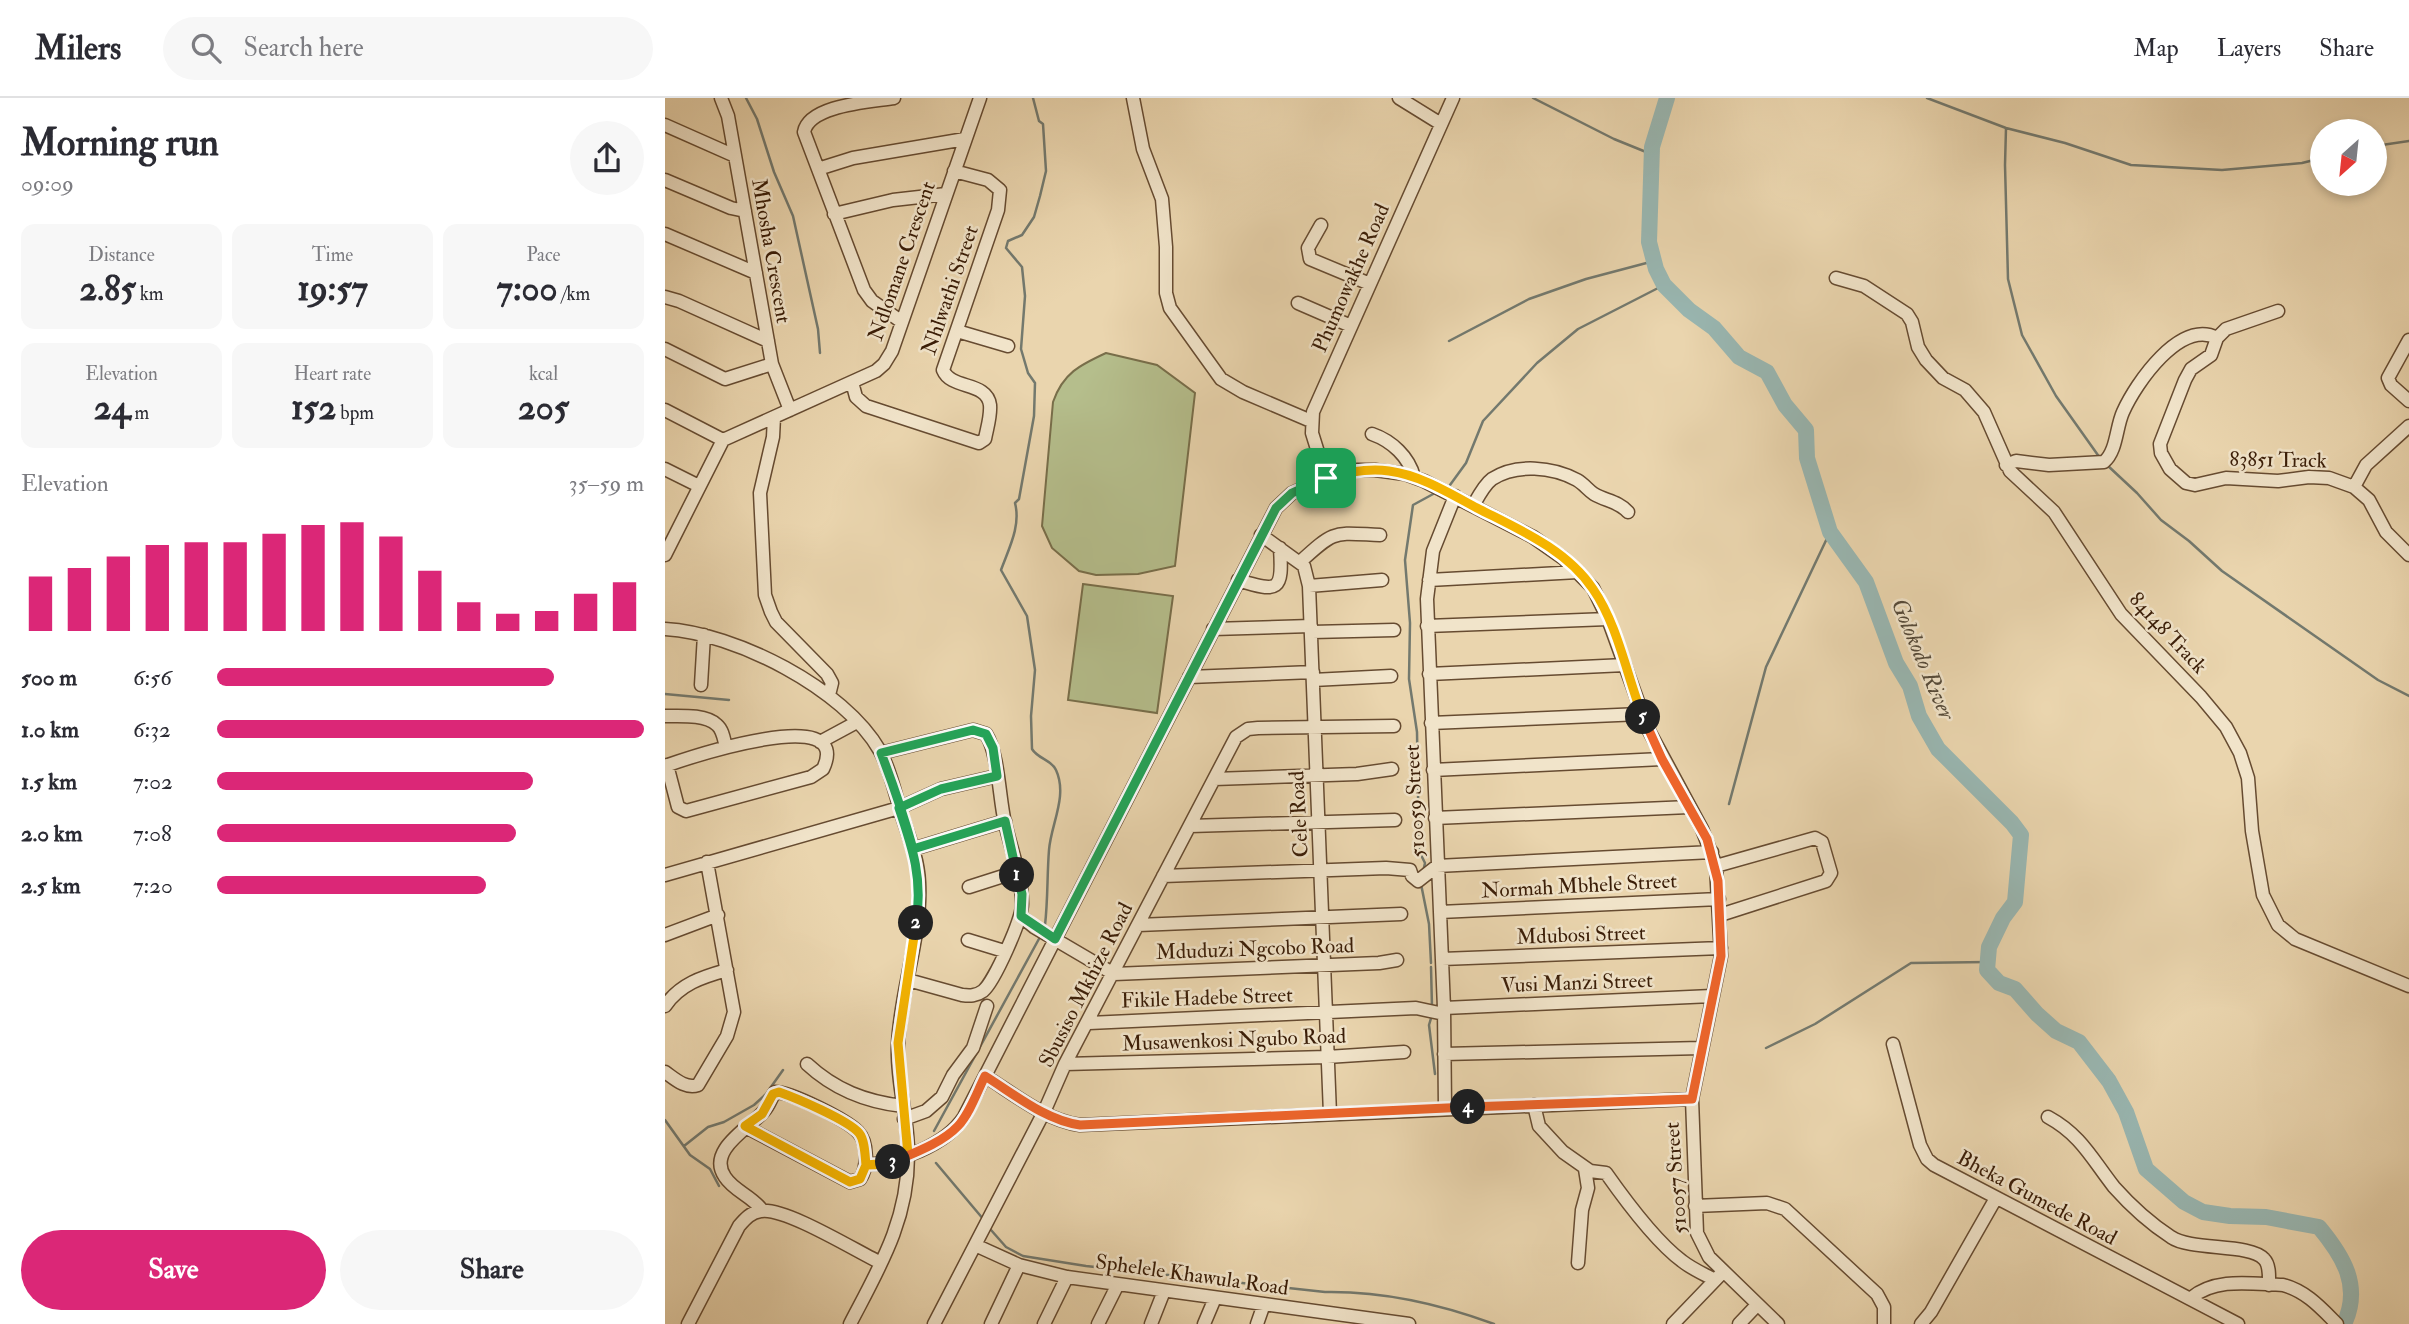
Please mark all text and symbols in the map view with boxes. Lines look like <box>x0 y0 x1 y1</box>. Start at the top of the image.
search box <box>163 17 653 80</box>
text: Milers <box>35 28 121 69</box>
icon: search <box>187 29 225 67</box>
text: Search here <box>243 32 364 64</box>
text: Map <box>2134 33 2179 64</box>
text: Layers <box>2217 33 2281 64</box>
text: Share <box>2319 33 2374 64</box>
text: Morning run <box>21 119 219 167</box>
north arrow <box>2310 119 2387 196</box>
map controls <box>2310 119 2387 196</box>
button: share <box>570 121 644 195</box>
text: 09:09 <box>21 169 74 198</box>
street label: Mhosha Crescent <box>745 177 797 326</box>
street label: Ndlomane Crescent <box>862 178 942 344</box>
street label: Phumowakhe Road <box>1306 199 1396 356</box>
street label: Nhlwathi Street <box>915 222 985 358</box>
text: Distance <box>88 243 155 267</box>
text: Time <box>312 243 353 267</box>
text: Pace <box>526 243 561 267</box>
text: 2.85 <box>79 267 136 311</box>
text: 19:57 <box>297 267 368 311</box>
text: 7:00 <box>497 267 557 311</box>
text: km <box>136 282 164 306</box>
text: /km <box>557 282 590 306</box>
text: Elevation <box>85 362 158 386</box>
text: Heart rate <box>294 362 371 386</box>
text: kcal <box>529 362 558 386</box>
text: 24 <box>94 386 130 430</box>
text: 152 <box>291 386 336 430</box>
text: 205 <box>518 386 569 430</box>
text: m <box>130 401 149 425</box>
text: bpm <box>336 401 374 425</box>
street label: 83851 Track <box>2229 446 2327 474</box>
pin <box>1296 448 1356 508</box>
icon: arrive <box>1307 459 1345 497</box>
text: Elevation <box>21 469 109 498</box>
text: 35–59 m <box>569 469 644 498</box>
street label: 84148 Track <box>2123 586 2213 680</box>
water label: Golokodo River <box>1884 594 1962 725</box>
text: 500 m <box>21 663 77 692</box>
text: 6:56 <box>133 663 172 692</box>
pin: 5 <box>1625 700 1661 734</box>
text: 5 <box>1638 704 1647 728</box>
text: 1.0 km <box>21 715 79 744</box>
text: 6:32 <box>133 715 171 744</box>
street label: 510059 Street <box>1399 744 1431 858</box>
text: 1.5 km <box>21 767 77 796</box>
text: 7:02 <box>133 767 173 796</box>
street label: Cele Road <box>1283 769 1315 858</box>
text: 2.0 km <box>21 819 83 848</box>
text: 7:08 <box>133 819 172 848</box>
pin: 1 <box>999 858 1035 892</box>
text: 1 <box>1013 862 1020 886</box>
street label: Normah Mbhele Street <box>1480 867 1678 905</box>
text: 2.5 km <box>21 871 81 900</box>
text: 7:20 <box>133 871 173 900</box>
street label: Sbusiso Mkhize Road <box>1033 897 1140 1072</box>
pin: 2 <box>898 906 933 940</box>
text: 2 <box>911 910 920 934</box>
street label: Mdubosi Street <box>1516 919 1646 951</box>
street label: Mduduzi Ngcobo Road <box>1155 932 1355 966</box>
street label: Vusi Manzi Street <box>1501 967 1654 999</box>
street label: Fikile Hadebe Street <box>1121 982 1294 1014</box>
street label: Musawenkosi Ngubo Road <box>1122 1023 1347 1057</box>
pin: 4 <box>1451 1090 1485 1124</box>
text: 4 <box>1462 1094 1473 1118</box>
street label: 510057 Street <box>1659 1121 1693 1235</box>
pin: 3 <box>875 1144 911 1180</box>
street label: Bheka Gumede Road <box>1952 1144 2122 1252</box>
text: 3 <box>889 1149 896 1173</box>
button: Save <box>21 1230 326 1310</box>
button: Share <box>340 1230 644 1310</box>
street label: Sphelele Khawula Road <box>1094 1248 1291 1302</box>

